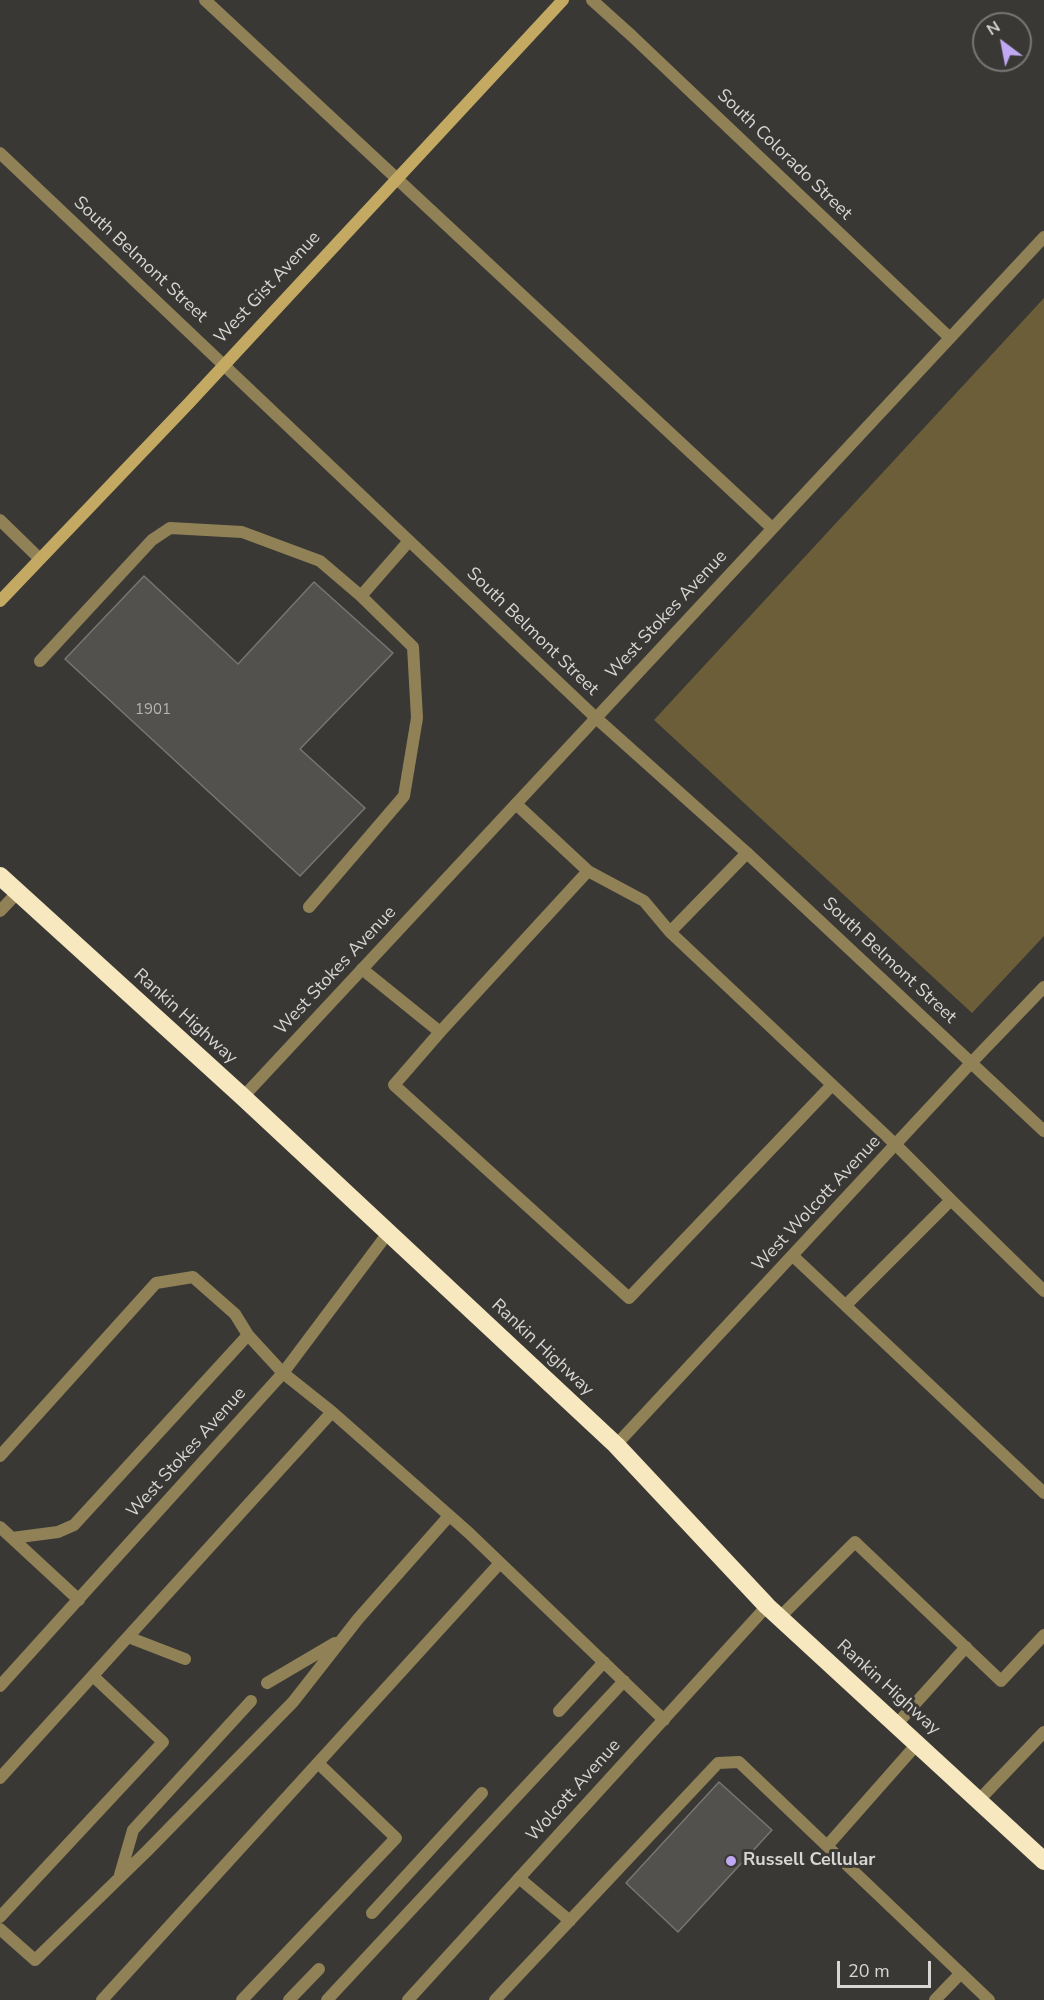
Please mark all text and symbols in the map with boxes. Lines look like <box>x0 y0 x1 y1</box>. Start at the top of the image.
north arrow <box>972 12 1032 72</box>
text: N <box>983 16 1004 41</box>
street label: South Colorado Street <box>712 85 856 225</box>
street label: South Belmont Street <box>69 192 211 328</box>
street label: West Gist Avenue <box>210 227 326 349</box>
street label: West Stokes Avenue <box>602 546 732 684</box>
street label: South Belmont Street <box>462 563 602 701</box>
house number: 1901 <box>135 701 171 719</box>
street label: South Belmont Street <box>818 893 960 1029</box>
street label: West Stokes Avenue <box>271 902 401 1040</box>
street label: Rankin Highway <box>129 965 241 1069</box>
street label: West Wolcott Avenue <box>748 1131 886 1277</box>
street label: Rankin Highway <box>486 1295 598 1401</box>
street label: West Stokes Avenue <box>123 1383 251 1523</box>
street label: Rankin Highway <box>832 1636 944 1740</box>
street label: Wolcott Avenue <box>522 1735 626 1847</box>
place label: Russell Cellular <box>743 1850 875 1872</box>
marker: Russell Cellular <box>724 1854 738 1868</box>
scale bar <box>840 1949 934 1987</box>
text: 20 m <box>848 1959 890 1983</box>

